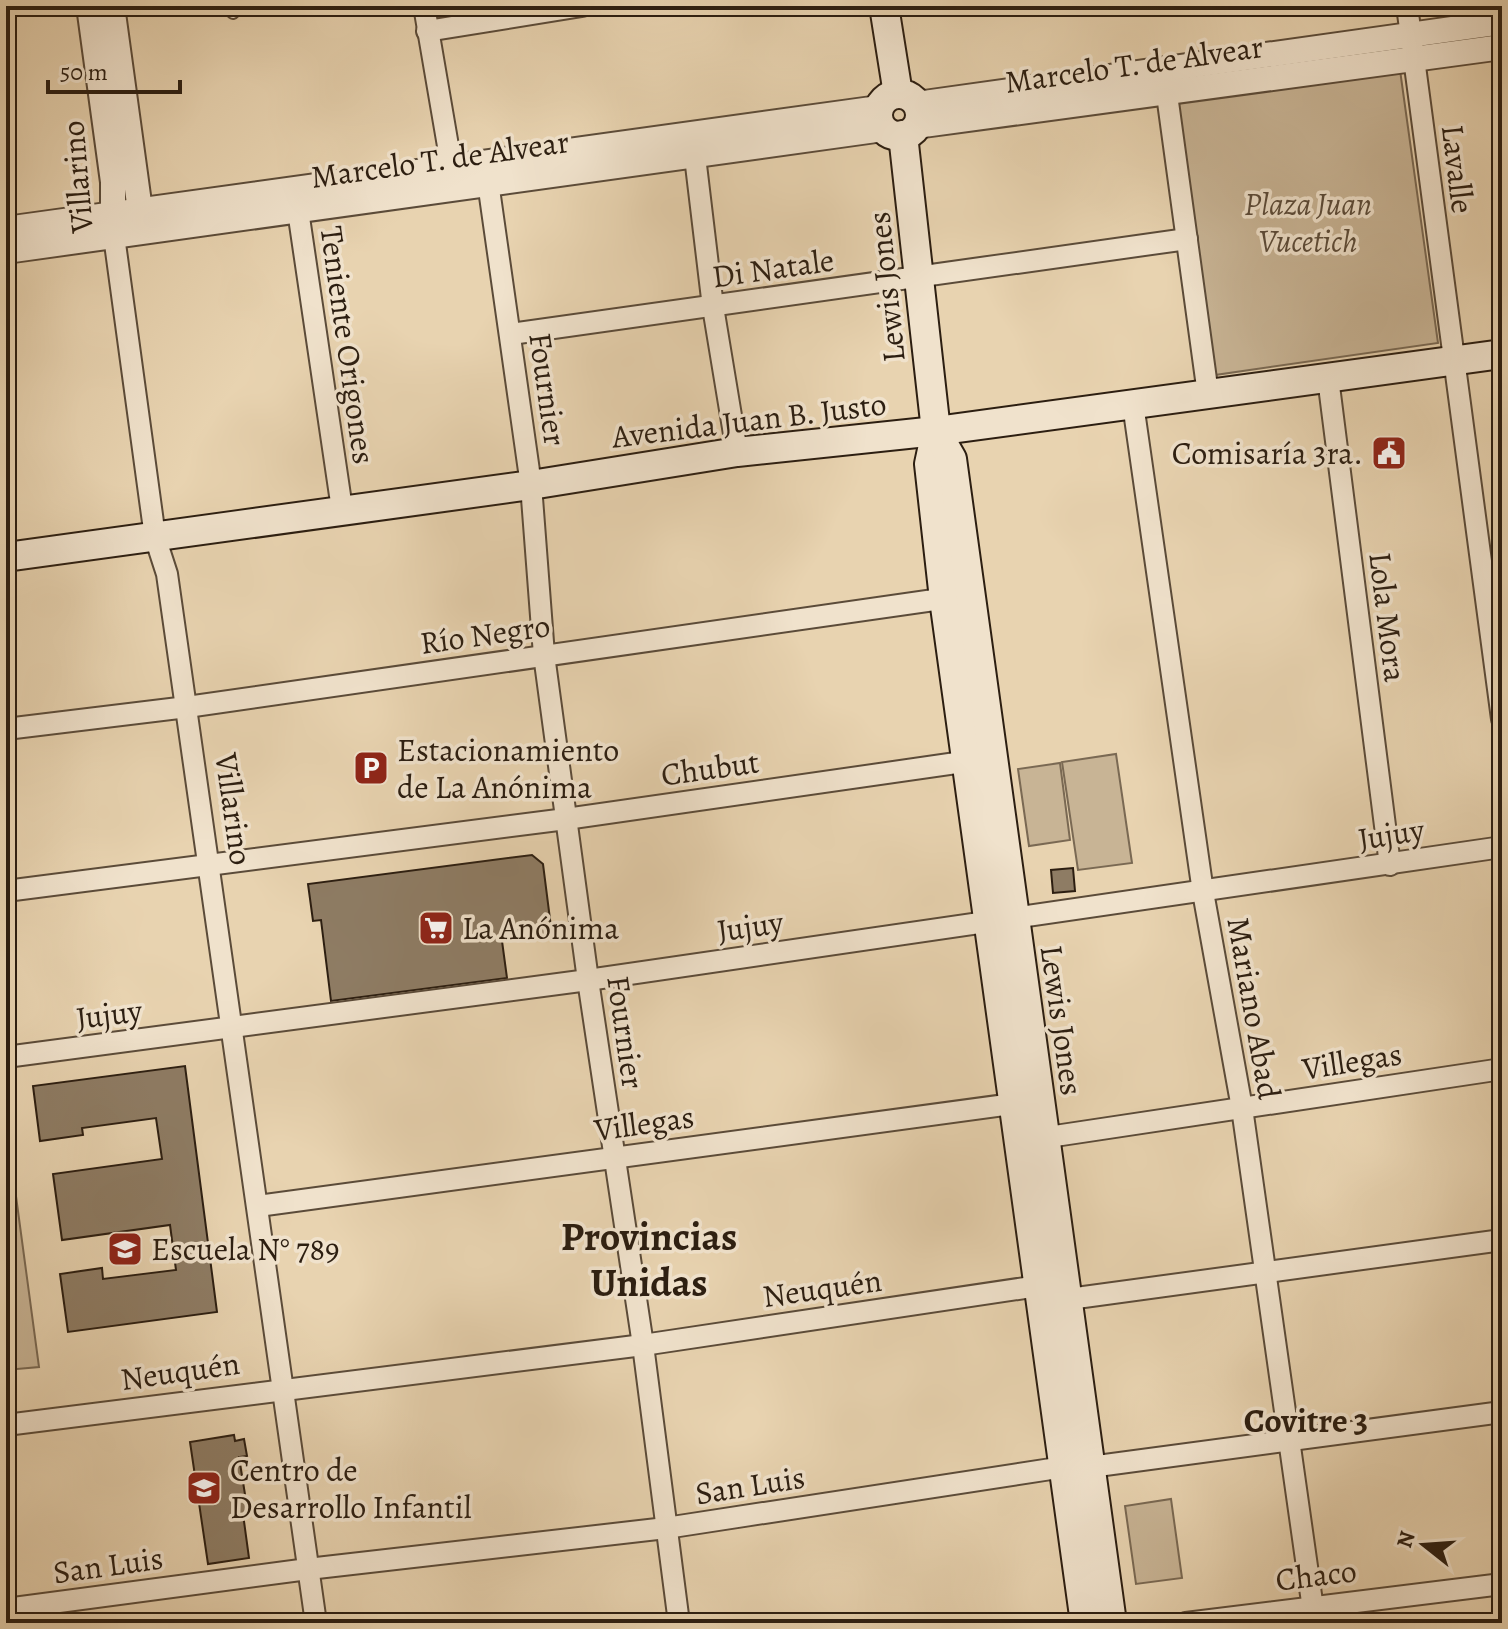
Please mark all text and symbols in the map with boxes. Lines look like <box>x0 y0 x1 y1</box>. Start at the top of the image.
street label: Marcelo T. de Alvear <box>1002 24 1266 104</box>
scale bar <box>48 44 180 94</box>
text: 50 m <box>60 56 108 88</box>
street label: Villarino <box>50 119 104 236</box>
street label: Marcelo T. de Alvear <box>308 119 572 199</box>
street label: Lavalle <box>1431 122 1485 216</box>
park label: Plaza Juan Vucetich <box>1244 182 1372 263</box>
street label: Lewis Jones <box>856 210 916 364</box>
street label: Teniente Origones <box>310 223 386 467</box>
street label: Di Natale <box>709 238 837 298</box>
street label: Fournier <box>518 330 578 448</box>
street label: Avenida Juan B. Justo <box>608 381 889 459</box>
place label: Comisaría 3ra. <box>1172 431 1363 475</box>
public building icon: Comisaría 3ra. <box>1370 434 1408 472</box>
street label: Lola Mora <box>1358 550 1418 685</box>
street label: Río Negro <box>417 603 553 665</box>
place label: Estacionamiento de La Anónima <box>397 728 619 809</box>
street label: Chubut <box>658 739 762 797</box>
street label: Villarino <box>204 749 264 868</box>
parking icon: Estacionamiento de La Anónima <box>352 749 390 787</box>
street label: Jujuy <box>1355 807 1428 861</box>
street label: Jujuy <box>714 899 787 952</box>
place label: La Anónima <box>462 906 619 950</box>
supermarket icon: La Anónima <box>417 909 455 947</box>
street label: Mariano Abad <box>1216 914 1292 1103</box>
street label: Lewis Jones <box>1030 942 1094 1098</box>
street label: Fournier <box>596 973 656 1091</box>
street label: Jujuy <box>73 988 145 1040</box>
street label: Villegas <box>1298 1031 1405 1091</box>
street label: Villegas <box>590 1094 697 1152</box>
district label: Provincias Unidas <box>561 1209 737 1310</box>
place label: Escuela N° 789 <box>151 1227 340 1271</box>
school or university icon: Escuela N° 789 <box>106 1230 144 1268</box>
street label: Neuquén <box>760 1258 884 1318</box>
street label: Neuquén <box>118 1341 242 1401</box>
district label: Covitre 3 <box>1244 1397 1368 1444</box>
place label: Centro de Desarrollo Infantil <box>230 1448 472 1529</box>
street label: San Luis <box>692 1455 808 1515</box>
school or university icon: Centro de Desarrollo Infantil <box>185 1469 223 1507</box>
north arrow <box>1384 1505 1464 1585</box>
text: N <box>1389 1527 1423 1551</box>
street label: San Luis <box>50 1536 166 1594</box>
street label: Chaco <box>1273 1548 1359 1602</box>

